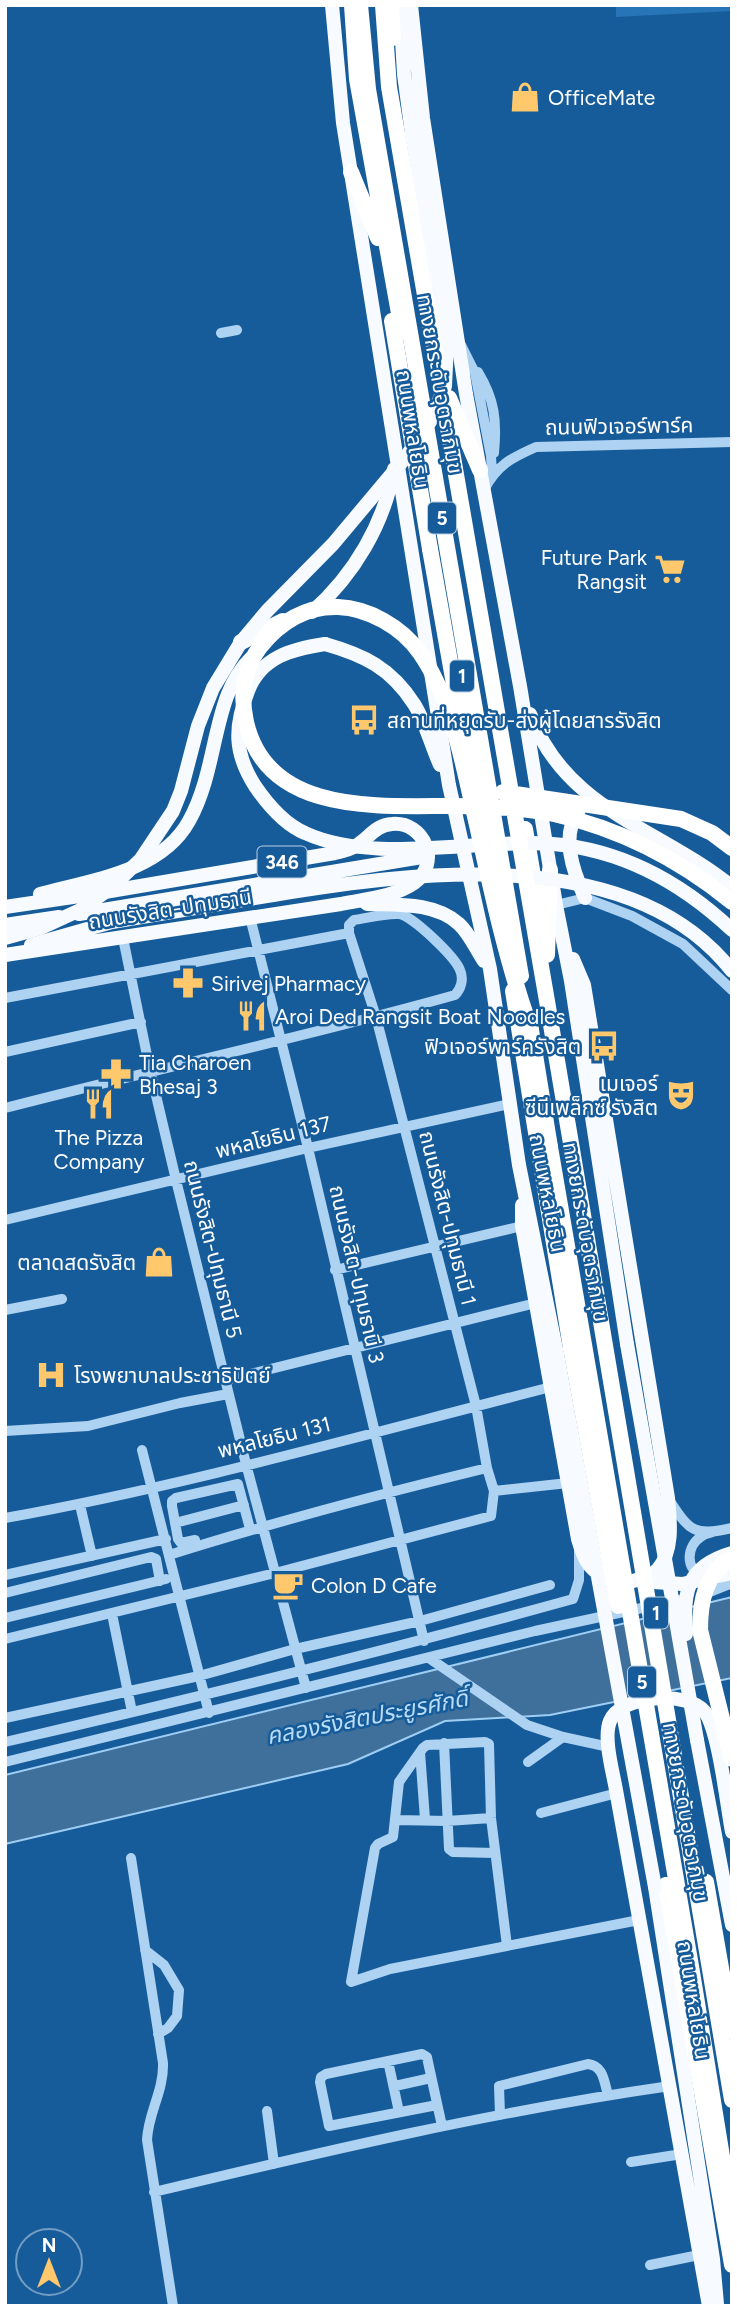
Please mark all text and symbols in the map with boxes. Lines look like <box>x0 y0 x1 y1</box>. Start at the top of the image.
shop icon: OfficeMate <box>508 80 542 114</box>
place label: OfficeMate <box>548 85 655 110</box>
street label: ทางยกระดับอุตราภิมุข <box>411 292 468 476</box>
street label: ถนนพหลโยธิน <box>391 368 435 490</box>
street label: ถนนฟิวเจอร์พาร์ค <box>545 412 693 440</box>
road number: 5 <box>428 503 456 534</box>
place label: Future Park Rangsit <box>541 545 648 594</box>
supermarket icon: Future Park Rangsit <box>653 552 687 586</box>
road number: 1 <box>450 660 474 692</box>
bus stop icon: สถานที่หยุดรับ-ส่งผู้โดยสารรังสิต <box>347 703 381 737</box>
place label: สถานที่หยุดรับ-ส่งผู้โดยสารรังสิต <box>387 706 662 734</box>
road number: 346 <box>258 846 306 877</box>
street label: ถนนรังสิต-ปทุมธานี <box>86 884 254 935</box>
pharmacy icon: Sirivej Pharmacy <box>171 966 205 1000</box>
place label: Sirivej Pharmacy <box>211 971 366 996</box>
restaurant icon: Aroi Ded Rangsit Boat Noodles <box>235 999 269 1033</box>
place label: Aroi Ded Rangsit Boat Noodles <box>275 1004 565 1029</box>
bus stop icon: ฟิวเจอร์พาร์ครังสิต <box>587 1029 621 1063</box>
place label: ฟิวเจอร์พาร์ครังสิต <box>424 1034 581 1059</box>
place label: Tia Charoen Bhesaj 3 <box>139 1050 251 1099</box>
pharmacy icon: Tia Charoen Bhesaj 3 <box>99 1057 133 1091</box>
place label: เมเจอร์ ซีนีเพล็กซ์ รังสิต <box>525 1071 659 1120</box>
theatre icon: เมเจอร์ ซีนีเพล็กซ์ รังสิต <box>664 1078 698 1112</box>
restaurant icon: The Pizza Company <box>82 1087 116 1121</box>
street label: พหลโยธิน 137 <box>213 1111 333 1163</box>
place label: The Pizza Company <box>54 1125 144 1174</box>
street label: ถนนรังสิต-ปทุมธานี 1 <box>413 1128 482 1308</box>
street label: ถนนพหลโยธิน <box>524 1132 572 1254</box>
street label: ทางยกระดับอุตราภิมุข <box>557 1140 614 1324</box>
street label: ถนนรังสิต-ปทุมธานี 5 <box>178 1157 247 1341</box>
street label: ถนนรังสิต-ปทุมธานี 3 <box>323 1183 390 1366</box>
shop icon: ตลาดสดรังสิต <box>142 1245 176 1279</box>
place label: ตลาดสดรังสิต <box>17 1250 136 1275</box>
hospital icon: โรงพยาบาลประชาธิปัตย์ <box>34 1358 68 1392</box>
place label: โรงพยาบาลประชาธิปัตย์ <box>74 1363 271 1388</box>
street label: พหลโยธิน 131 <box>215 1411 333 1463</box>
cafe icon: Colon D Cafe <box>271 1568 305 1602</box>
place label: Colon D Cafe <box>311 1573 437 1598</box>
road number: 1 <box>644 1597 668 1628</box>
road number: 5 <box>628 1666 656 1698</box>
water label: คลองรังสิตประยูรศักดิ์ <box>264 1683 476 1751</box>
street label: ทางยกระดับอุตราภิมุข <box>657 1720 714 1904</box>
street label: ถนนพหลโยธิน <box>672 1939 716 2061</box>
north arrow <box>14 2227 84 2297</box>
text: N <box>42 2234 56 2257</box>

